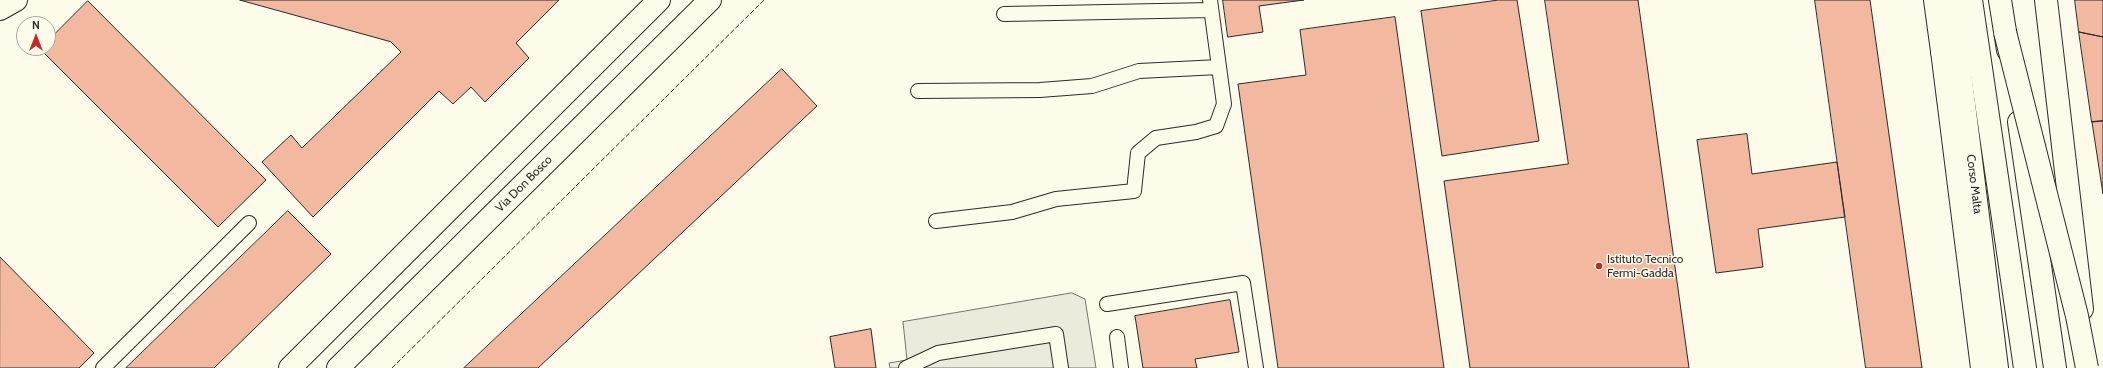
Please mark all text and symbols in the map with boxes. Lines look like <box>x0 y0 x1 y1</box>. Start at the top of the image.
north arrow <box>16 16 56 56</box>
text: N <box>32 18 40 32</box>
street label: Via Don Bosco <box>493 153 555 215</box>
street label: Corso Malta <box>1963 153 1985 215</box>
place label: Istituto Tecnico Fermi-Gadda <box>1607 252 1683 280</box>
marker: Istituto Tecnico Fermi-Gadda <box>1594 261 1604 271</box>

